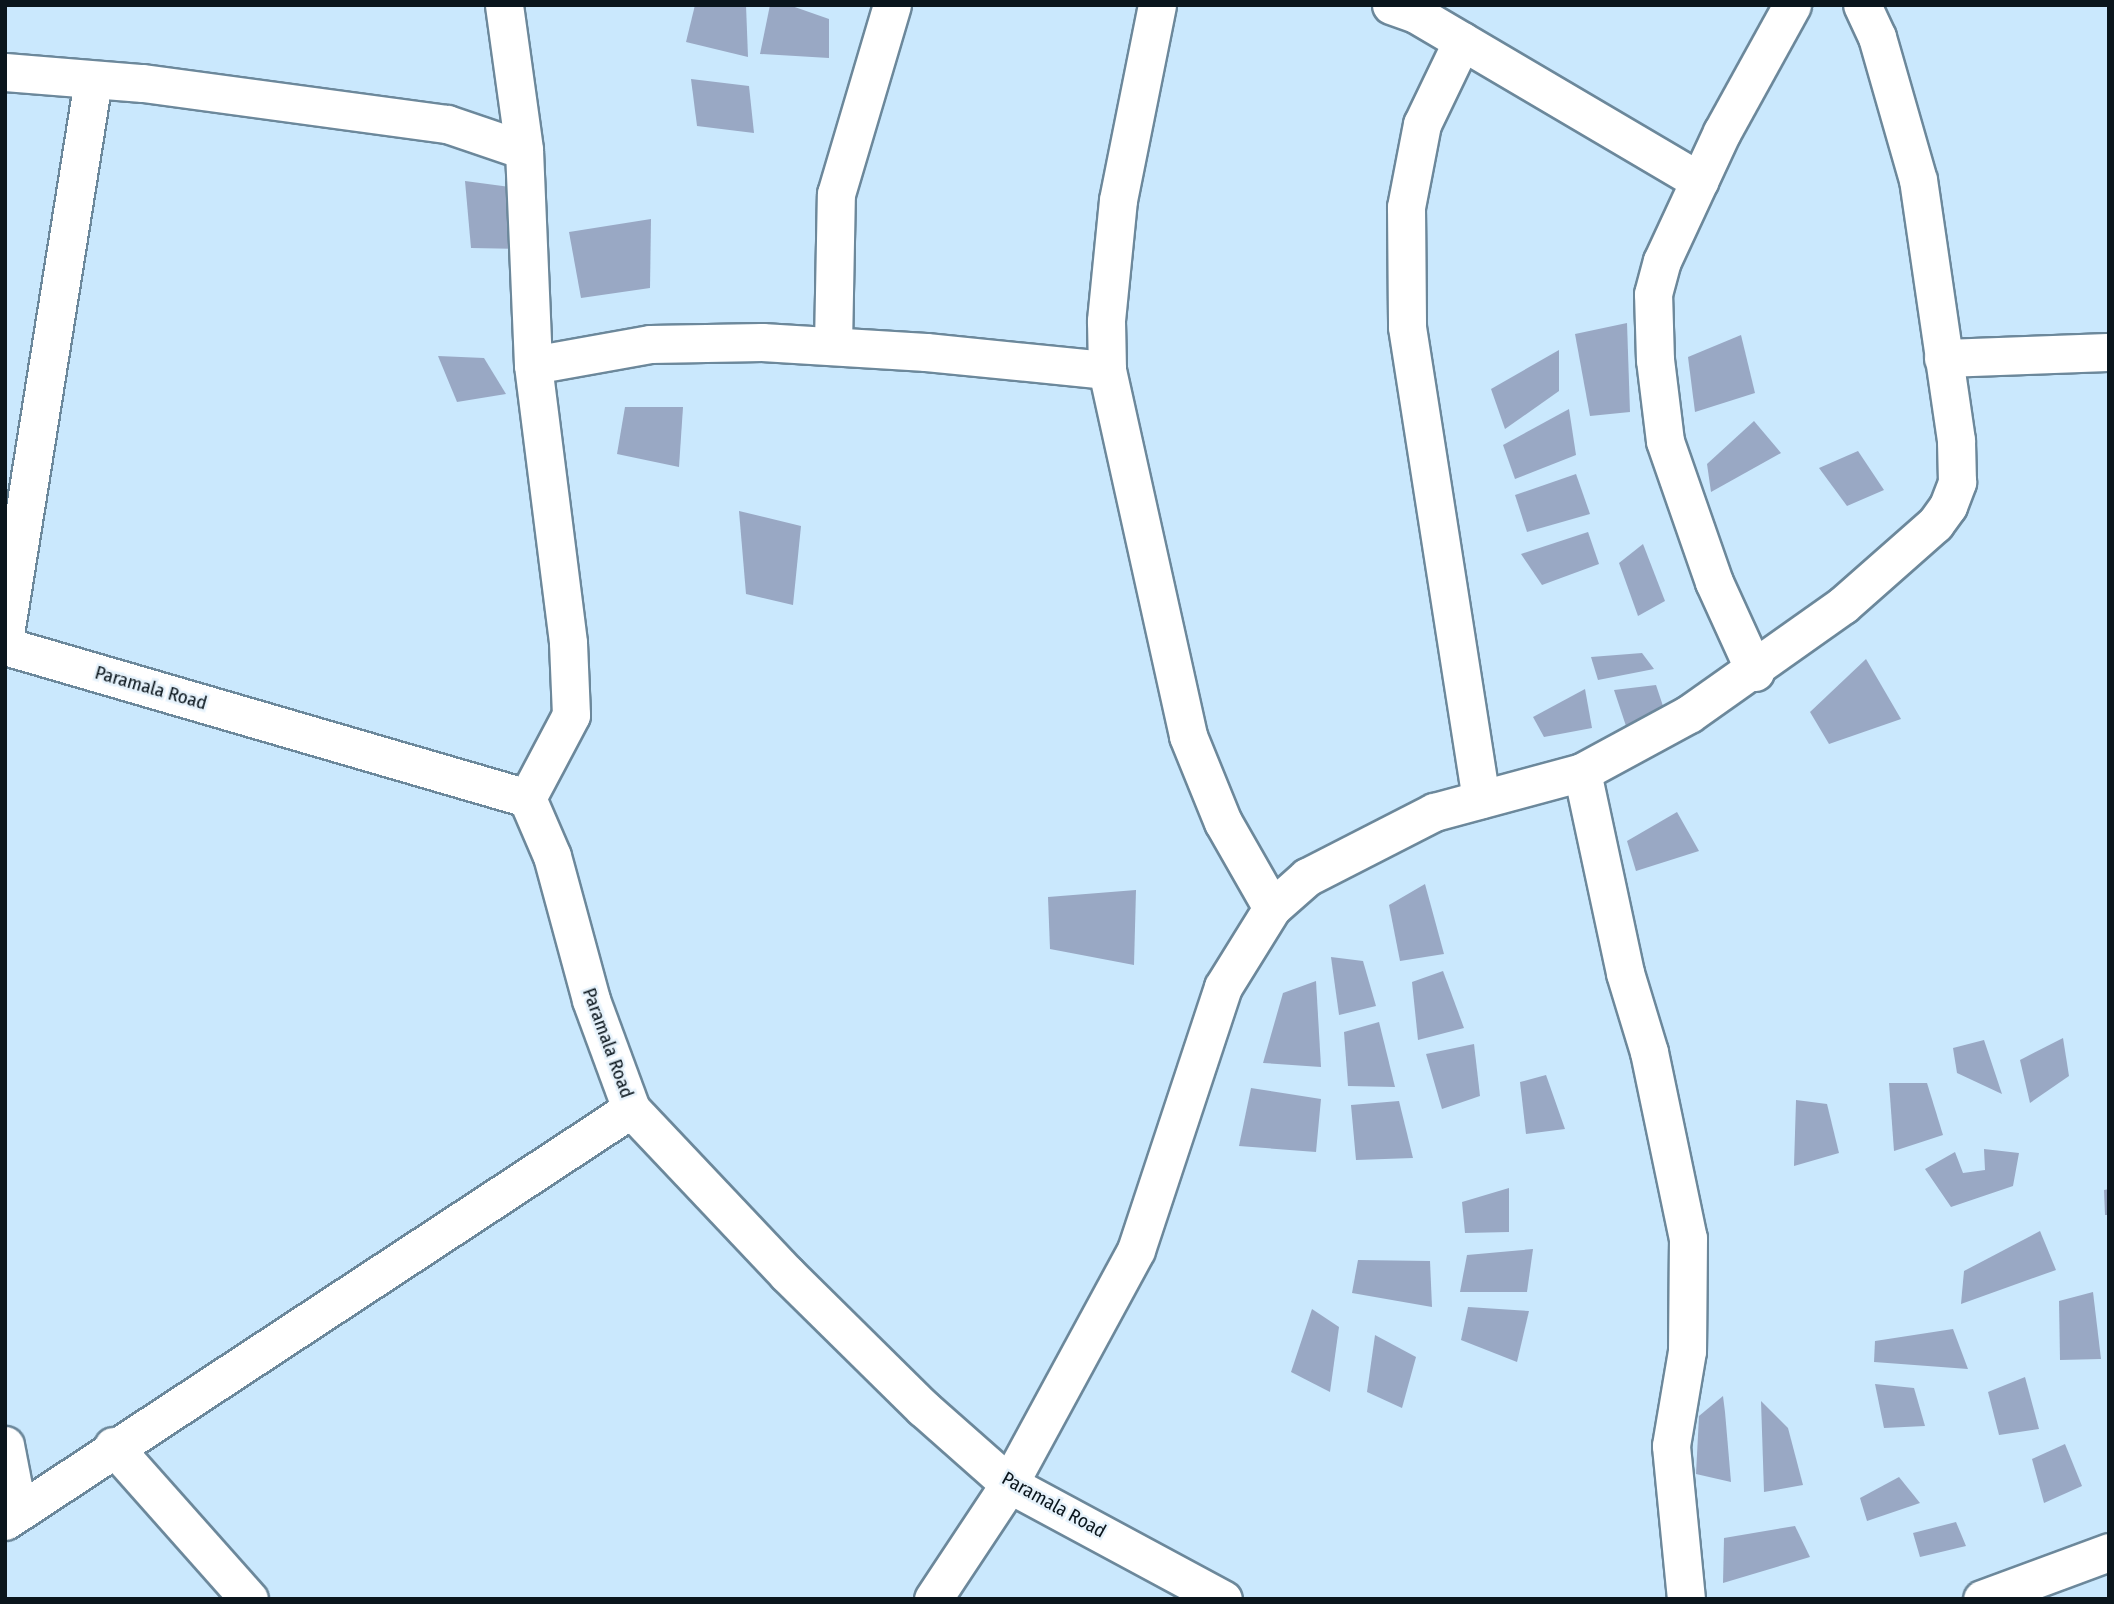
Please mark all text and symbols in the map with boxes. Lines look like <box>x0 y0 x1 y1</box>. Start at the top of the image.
street label: Paramala Road <box>92 661 210 715</box>
street label: Paramala Road <box>578 985 638 1101</box>
street label: Paramala Road <box>998 1467 1110 1543</box>

